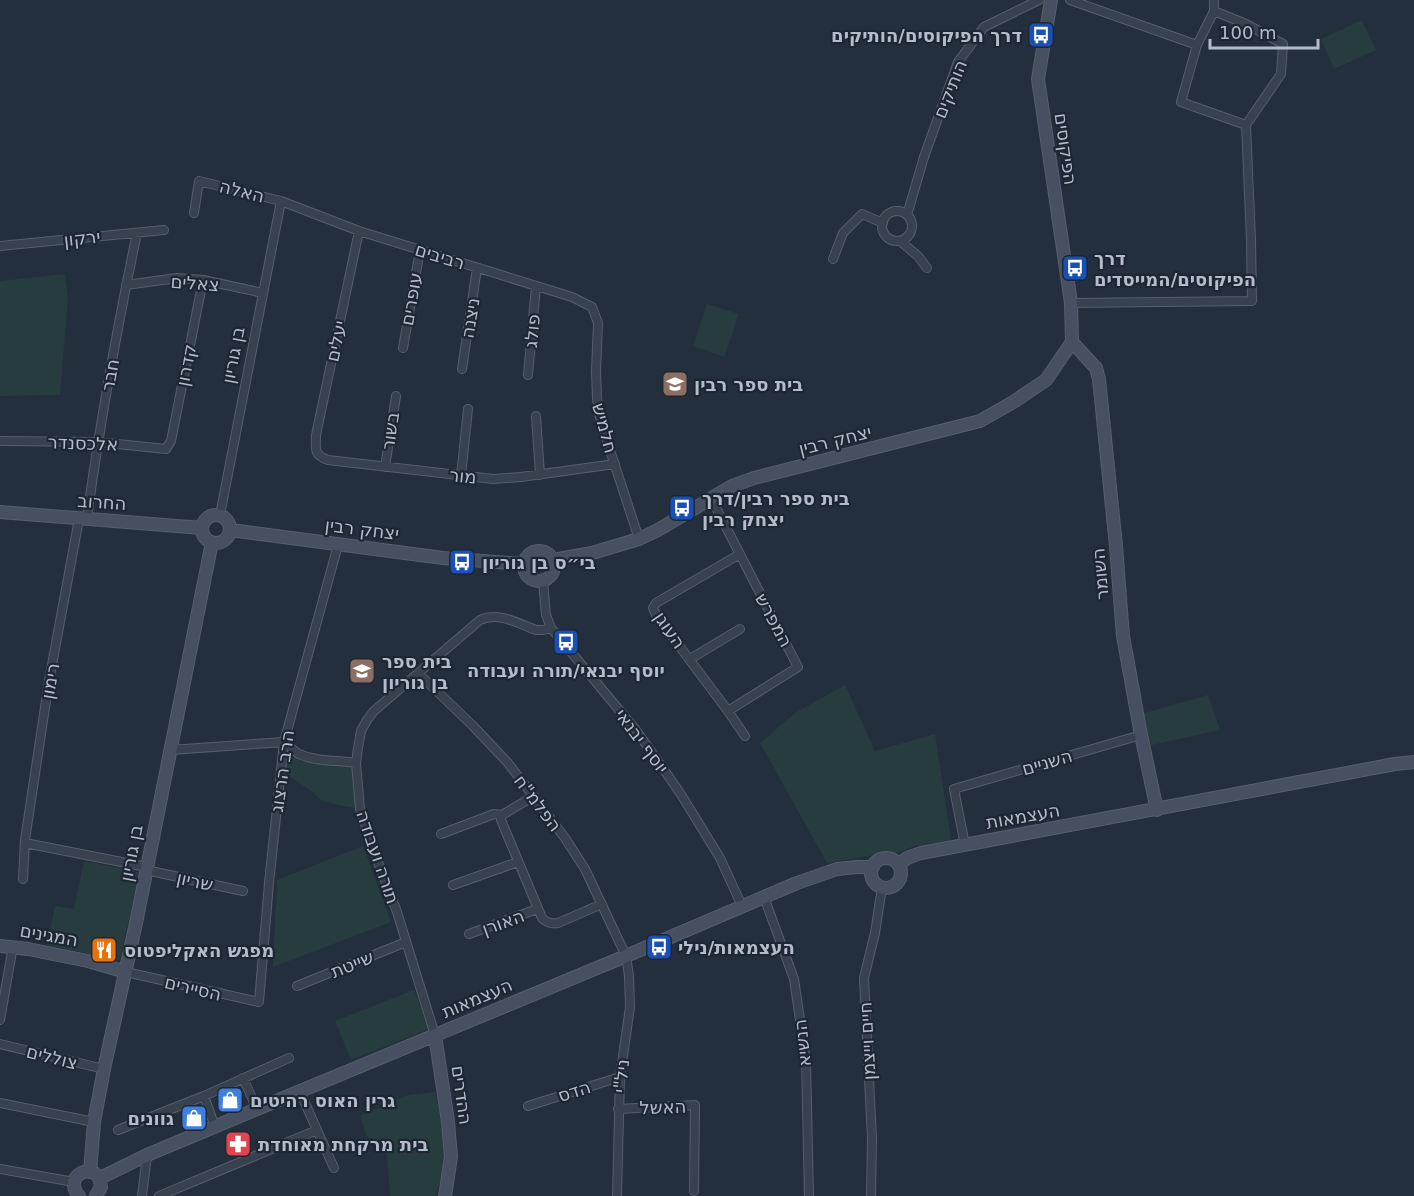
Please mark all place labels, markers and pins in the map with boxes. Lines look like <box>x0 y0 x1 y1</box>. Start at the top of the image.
bus stop icon: דרך הפיקוסים/הותיקים <box>1026 20 1056 50</box>
place label: דרך הפיקוסים/הותיקים <box>831 25 1022 46</box>
place label: דרך הפיקוסים/המייסדים <box>1094 248 1256 290</box>
bus stop icon: דרך הפיקוסים/המייסדים <box>1060 253 1090 283</box>
school or university icon: בית ספר רבין <box>660 369 690 399</box>
place label: בית ספר רבין <box>694 374 803 395</box>
place label: בית ספר רבין/דרך יצחק רבין <box>702 488 850 530</box>
bus stop icon: בית ספר רבין/דרך יצחק רבין <box>667 493 697 523</box>
bus stop icon: בי״ס בן גוריון <box>447 547 477 577</box>
place label: בי״ס בן גוריון <box>482 552 596 573</box>
bus stop icon: יוסף יבנאי/תורה ועבודה <box>551 627 581 657</box>
place label: בית ספר בן גוריון <box>382 651 452 693</box>
school or university icon: בית ספר בן גוריון <box>347 656 377 686</box>
place label: יוסף יבנאי/תורה ועבודה <box>467 660 665 681</box>
bus stop icon: העצמאות/נילי <box>644 932 674 962</box>
restaurant icon: מפגש האקליפטוס <box>89 935 119 965</box>
place label: העצמאות/נילי <box>678 937 795 958</box>
place label: מפגש האקליפטוס <box>124 940 274 961</box>
shop icon: גרין האוס רהיטים <box>215 1085 245 1115</box>
place label: גרין האוס רהיטים <box>250 1090 395 1111</box>
shop icon: גוונים <box>179 1103 209 1133</box>
place label: גוונים <box>128 1108 174 1129</box>
pharmacy icon: בית מרקחת מאוחדת <box>223 1129 253 1159</box>
place label: בית מרקחת מאוחדת <box>258 1134 428 1155</box>

